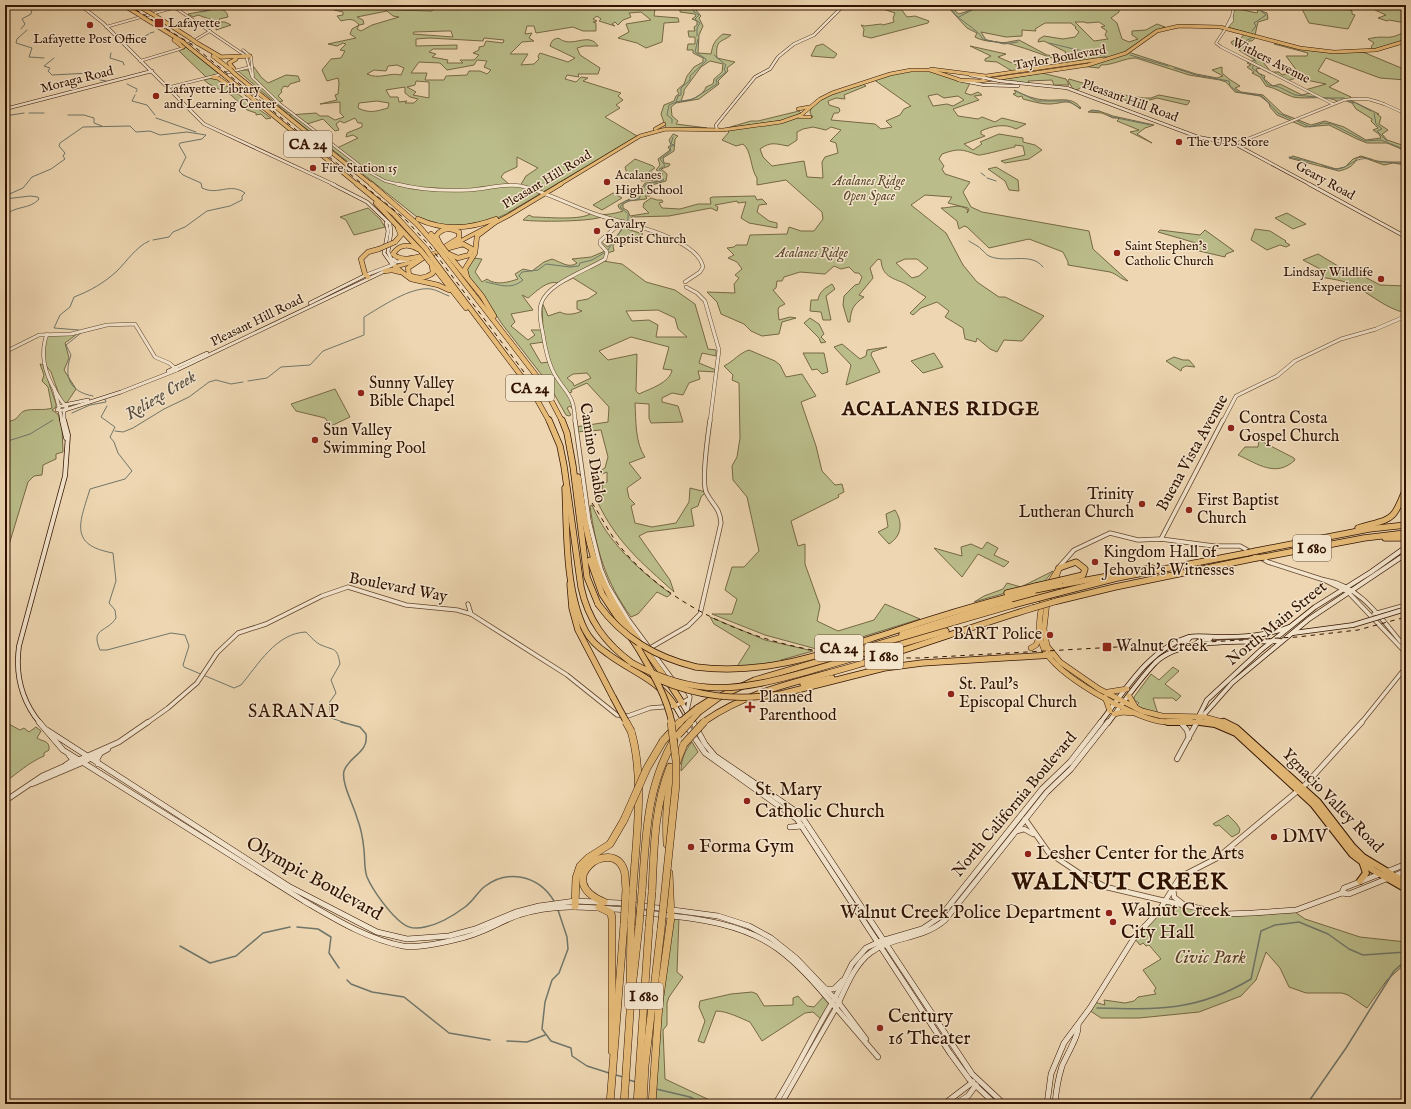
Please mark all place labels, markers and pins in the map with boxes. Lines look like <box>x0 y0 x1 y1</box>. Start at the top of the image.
place label: Lafayette <box>168 15 220 32</box>
marker: Lafayette <box>153 17 165 29</box>
marker: Lafayette Post Office <box>85 20 95 30</box>
place label: Lafayette Post Office <box>33 31 147 48</box>
place label: Lafayette Library and Learning Center <box>164 81 277 113</box>
marker: Lafayette Library and Learning Center <box>151 91 161 101</box>
place label: The UPS Store <box>1187 134 1269 151</box>
marker: The UPS Store <box>1174 137 1184 147</box>
place label: Fire Station 15 <box>321 160 397 177</box>
marker: Fire Station 15 <box>308 163 318 173</box>
place label: Acalanes High School <box>614 167 684 199</box>
marker: Acalanes High School <box>602 177 612 187</box>
place label: Cavalry Baptist Church <box>605 216 686 248</box>
marker: Cavalry Baptist Church <box>592 226 602 236</box>
place label: Saint Stephen's Catholic Church <box>1125 238 1214 270</box>
marker: Saint Stephen's Catholic Church <box>1112 248 1122 258</box>
place label: Lindsay Wildlife Experience <box>1283 264 1373 296</box>
marker: Lindsay Wildlife Experience <box>1376 274 1386 284</box>
place label: Sunny Valley Bible Chapel <box>369 374 455 412</box>
marker: Sunny Valley Bible Chapel <box>356 388 366 398</box>
place label: Contra Costa Gospel Church <box>1239 409 1340 447</box>
place label: Sun Valley Swimming Pool <box>323 421 427 459</box>
marker: Contra Costa Gospel Church <box>1226 423 1236 433</box>
marker: Sun Valley Swimming Pool <box>310 435 320 445</box>
place label: Trinity Lutheran Church <box>1019 485 1134 523</box>
place label: First Baptist Church <box>1197 491 1279 529</box>
marker: Trinity Lutheran Church <box>1137 499 1147 509</box>
marker: First Baptist Church <box>1184 505 1194 515</box>
place label: Kingdom Hall of Jehovah's Witnesses <box>1101 543 1235 581</box>
marker: Kingdom Hall of Jehovah's Witnesses <box>1090 557 1100 567</box>
place label: BART Police <box>953 625 1042 645</box>
marker: BART Police <box>1045 630 1055 640</box>
place label: Walnut Creek <box>1116 637 1208 657</box>
marker: Walnut Creek <box>1101 641 1113 653</box>
place label: St. Paul's Episcopal Church <box>959 675 1077 713</box>
place label: Planned Parenthood <box>759 688 837 726</box>
marker: St. Paul's Episcopal Church <box>946 689 956 699</box>
marker: Planned Parenthood <box>744 701 756 713</box>
place label: St. Mary Catholic Church <box>755 778 885 824</box>
marker: St. Mary Catholic Church <box>742 796 752 806</box>
place label: DMV <box>1282 825 1328 849</box>
marker: DMV <box>1269 832 1279 842</box>
place label: Forma Gym <box>699 835 795 859</box>
marker: Forma Gym <box>686 842 696 852</box>
place label: Lesher Center for the Arts <box>1036 842 1244 866</box>
marker: Lesher Center for the Arts <box>1023 849 1033 859</box>
place label: Walnut Creek City Hall <box>1121 899 1231 945</box>
place label: Walnut Creek Police Department <box>840 901 1101 925</box>
marker: Walnut Creek Police Department <box>1104 908 1114 918</box>
marker: Walnut Creek City Hall <box>1108 917 1118 927</box>
place label: Century 16 Theater <box>888 1005 970 1051</box>
marker: Century 16 Theater <box>875 1023 885 1033</box>

